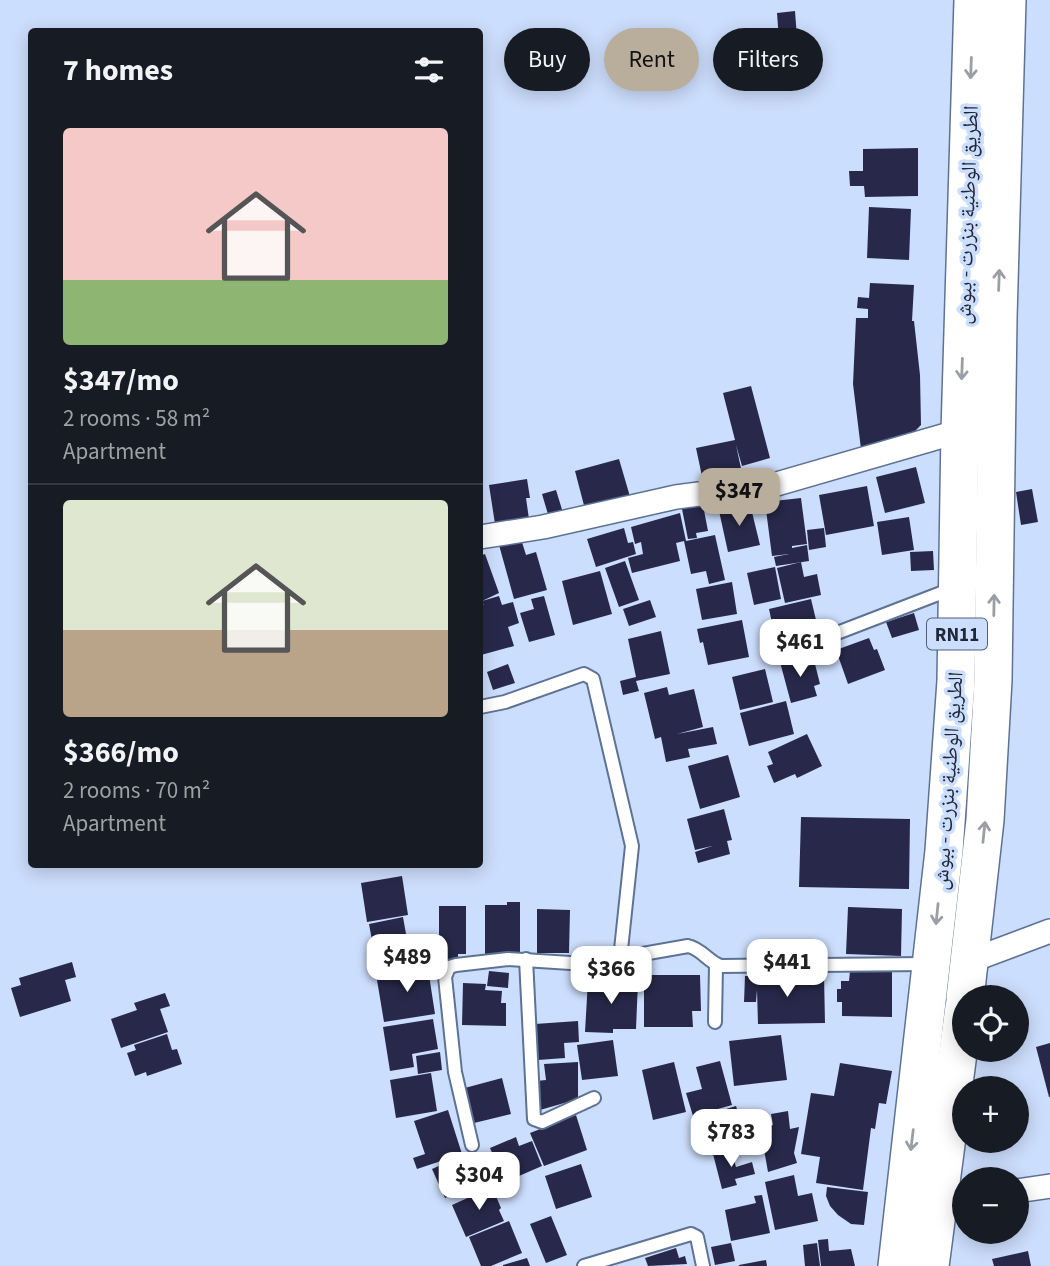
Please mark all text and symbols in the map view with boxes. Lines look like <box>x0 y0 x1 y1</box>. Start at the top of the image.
chip: Buy <box>504 28 590 91</box>
chip: Rent <box>604 28 699 91</box>
chip: Filters <box>713 28 823 91</box>
text: 7 homes <box>63 49 173 92</box>
icon: filters <box>410 51 448 89</box>
one-way arrow <box>965 56 978 79</box>
street label: الطريق الوطنية بنزرت - ببوش <box>948 105 986 325</box>
icon: home <box>193 173 319 299</box>
one-way arrow <box>992 268 1006 291</box>
one-way arrow <box>955 357 968 380</box>
text: $347/mo <box>63 359 179 402</box>
text: 2 rooms · 58 m² <box>63 402 210 435</box>
text: Apartment <box>63 435 166 468</box>
pin: $347 <box>698 468 780 528</box>
text: $347 <box>715 474 763 507</box>
icon: home <box>193 545 319 671</box>
one-way arrow <box>987 594 1001 617</box>
road number: RN11 <box>927 618 987 650</box>
pin: $461 <box>759 620 841 679</box>
text: $461 <box>776 625 824 658</box>
street label: الطريق الوطنية بنزرت - ببوش <box>925 671 971 891</box>
text: $366/mo <box>63 731 179 774</box>
text: 2 rooms · 70 m² <box>63 774 210 807</box>
text: Apartment <box>63 807 166 840</box>
one-way arrow <box>977 821 990 844</box>
one-way arrow <box>931 902 944 925</box>
pin: $489 <box>366 934 448 994</box>
text: $489 <box>383 940 431 973</box>
pin: $441 <box>746 940 828 999</box>
text: $441 <box>763 945 811 978</box>
pin: $366 <box>570 946 652 1006</box>
text: $366 <box>587 952 635 985</box>
map controls <box>952 985 1029 1244</box>
button: locate <box>952 985 1029 1062</box>
button: + <box>952 1076 1029 1153</box>
pin: $783 <box>690 1110 772 1169</box>
text: $783 <box>707 1115 755 1148</box>
one-way arrow <box>905 1128 918 1151</box>
pin: $304 <box>438 1152 520 1212</box>
text: $304 <box>455 1158 503 1191</box>
button: − <box>952 1167 1029 1244</box>

